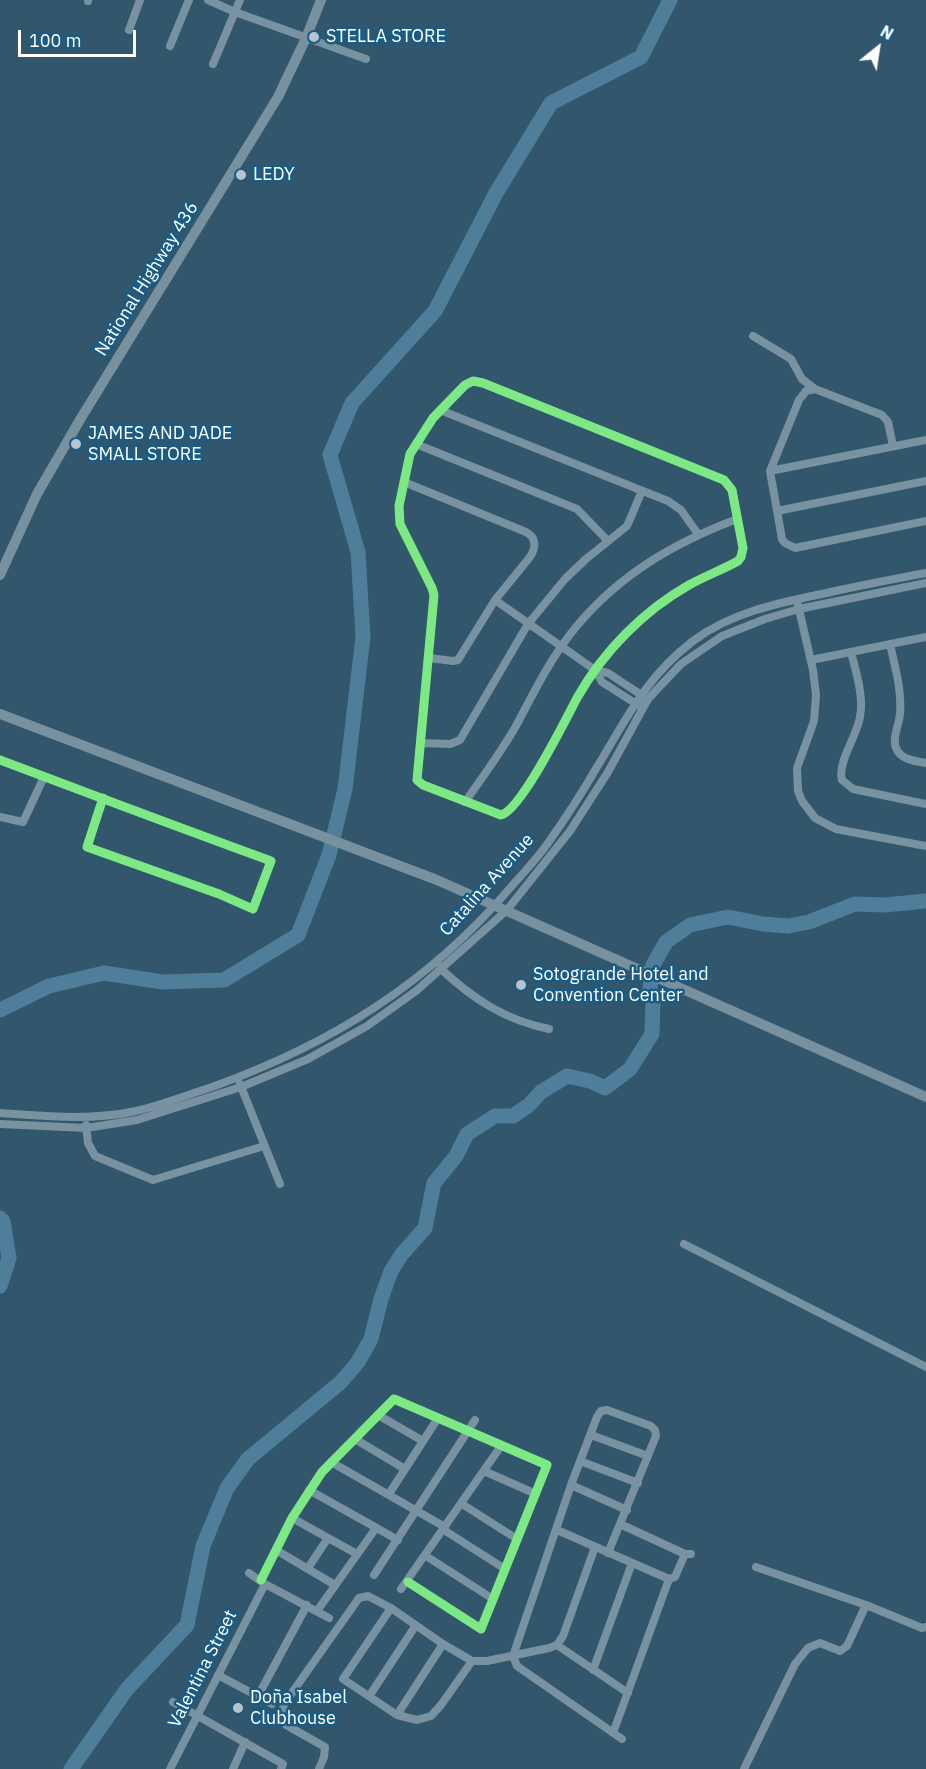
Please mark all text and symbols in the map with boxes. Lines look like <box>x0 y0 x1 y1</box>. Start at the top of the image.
scale bar <box>21 18 140 56</box>
north arrow <box>848 18 908 78</box>
text: N <box>877 21 897 44</box>
place label: STELLA STORE <box>326 26 446 48</box>
text: 100 m <box>29 29 81 52</box>
marker: STELLA STORE <box>307 30 321 44</box>
place label: LEDY <box>253 164 295 186</box>
marker: LEDY <box>234 168 248 182</box>
street label: National Highway 436 <box>91 198 203 360</box>
place label: JAMES AND JADE SMALL STORE <box>88 423 232 466</box>
marker: JAMES AND JADE SMALL STORE <box>69 437 83 451</box>
street label: Catalina Avenue <box>435 829 539 941</box>
place label: Sotogrande Hotel and Convention Center <box>533 964 709 1006</box>
marker: Sotogrande Hotel and Convention Center <box>514 978 528 992</box>
street label: Valentina Street <box>164 1606 242 1732</box>
place label: Doña Isabel Clubhouse <box>250 1687 347 1730</box>
marker: Doña Isabel Clubhouse <box>231 1701 245 1715</box>

